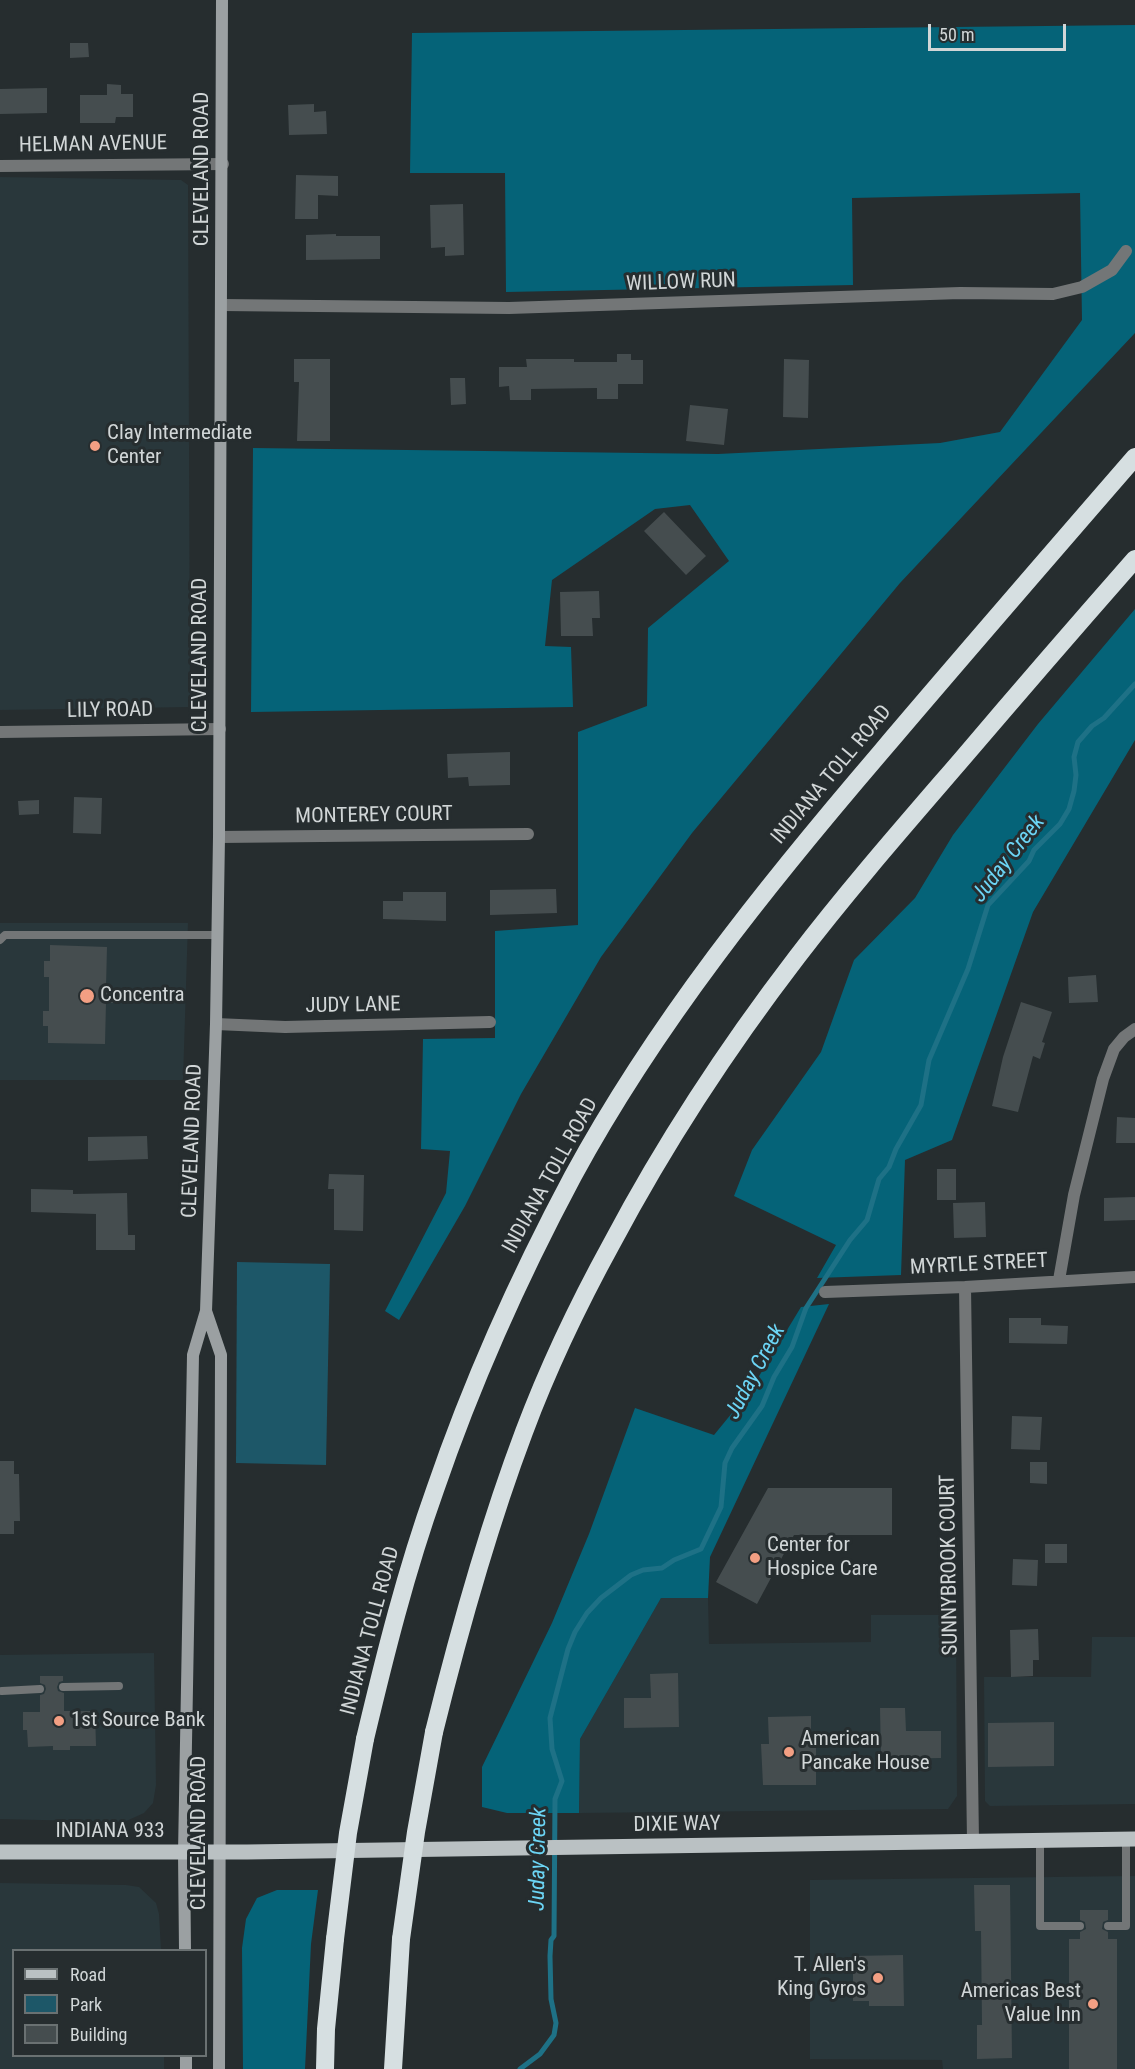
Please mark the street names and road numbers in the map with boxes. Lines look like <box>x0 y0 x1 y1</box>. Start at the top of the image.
street label: CLEVELAND ROAD <box>190 92 216 246</box>
street label: HELMAN AVENUE <box>19 131 167 159</box>
street label: WILLOW RUN <box>626 268 736 298</box>
street label: CLEVELAND ROAD <box>188 578 214 732</box>
street label: LILY ROAD <box>67 698 153 724</box>
street label: INDIANA TOLL ROAD <box>767 700 897 850</box>
street label: MONTEREY COURT <box>295 802 453 830</box>
street label: JUDY LANE <box>305 993 401 1019</box>
street label: CLEVELAND ROAD <box>178 1063 208 1219</box>
street label: INDIANA TOLL ROAD <box>498 1094 604 1258</box>
street label: MYRTLE STREET <box>909 1249 1049 1281</box>
street label: SUNNYBROOK COURT <box>936 1474 964 1656</box>
street label: INDIANA TOLL ROAD <box>336 1544 406 1718</box>
street label: CLEVELAND ROAD <box>187 1756 213 1910</box>
street label: DIXIE WAY <box>633 1812 721 1838</box>
street label: INDIANA 933 <box>55 1819 165 1845</box>

